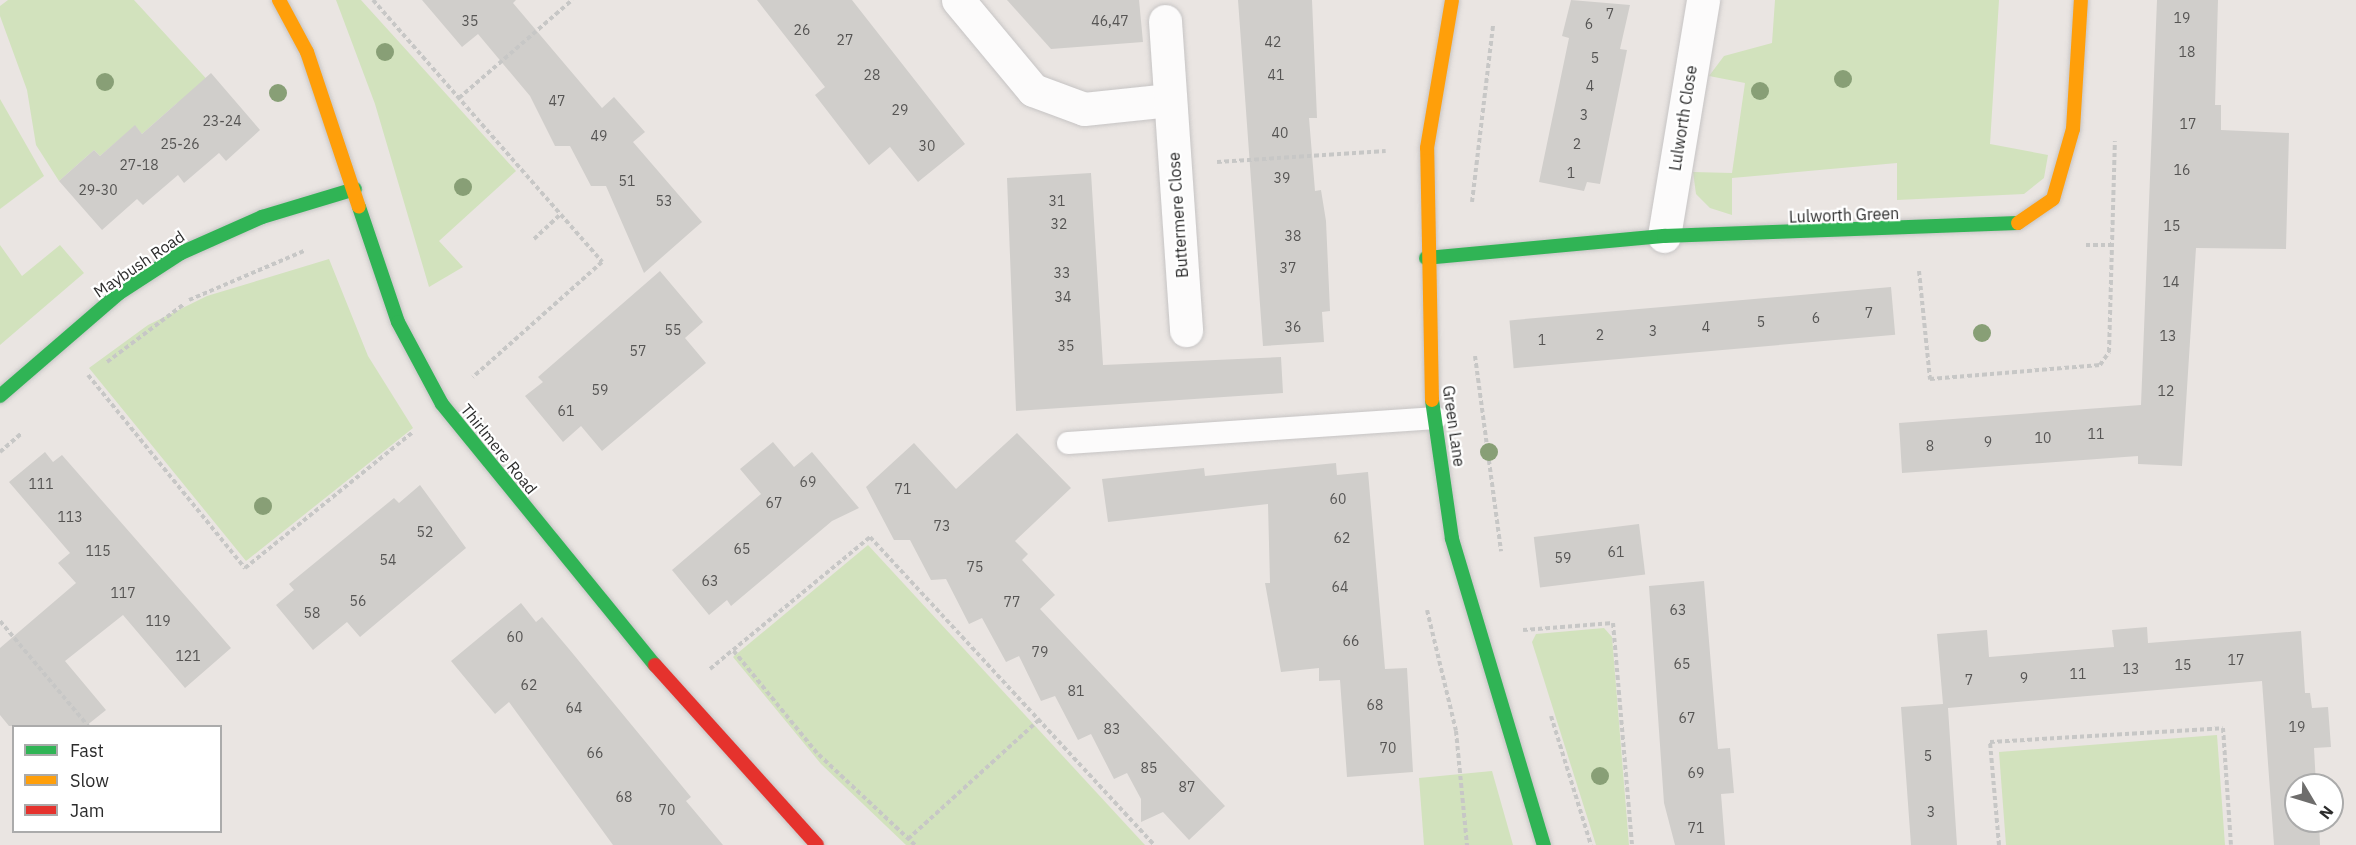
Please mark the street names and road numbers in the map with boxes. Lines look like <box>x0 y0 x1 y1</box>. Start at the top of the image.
street label: Lulworth Close <box>1665 64 1701 172</box>
street label: Buttermere Close <box>1164 151 1192 279</box>
street label: Lulworth Green <box>1789 203 1899 227</box>
street label: Maybush Road <box>90 227 188 301</box>
street label: Green Lane <box>1439 384 1469 468</box>
street label: Thirlmere Road <box>457 400 541 498</box>

